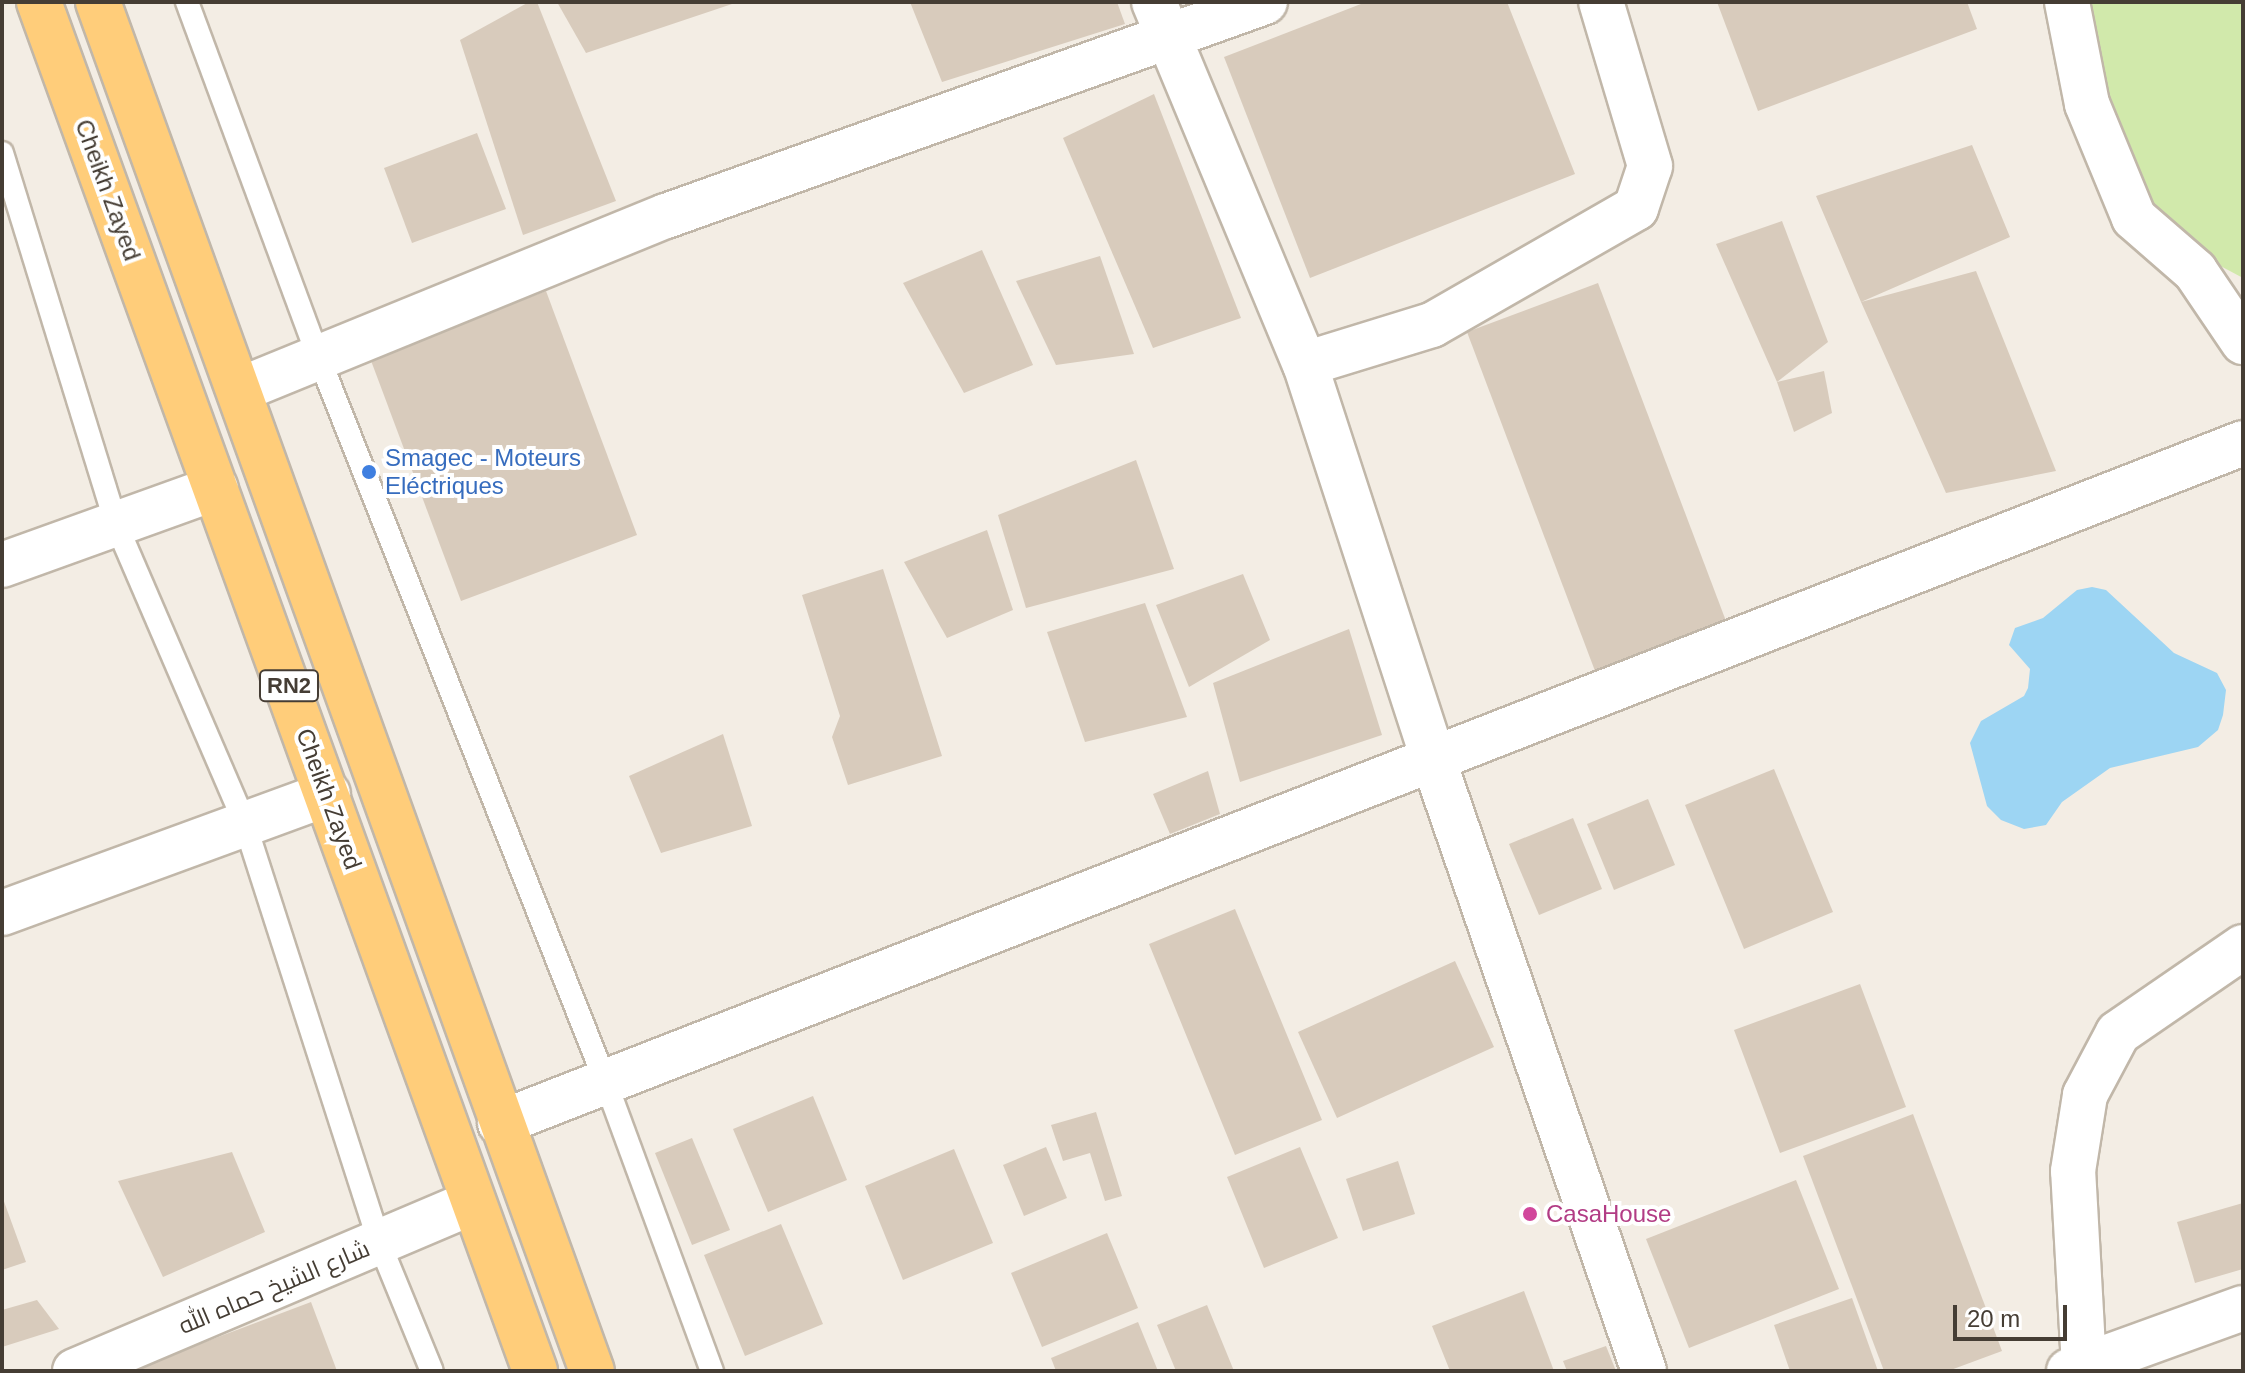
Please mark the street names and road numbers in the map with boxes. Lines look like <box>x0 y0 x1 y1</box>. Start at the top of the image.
street label: Cheikh Zayed <box>69 116 147 264</box>
road number: RN2 <box>257 668 321 704</box>
street label: Cheikh Zayed <box>290 725 368 873</box>
street label: شارع الشيخ حماه الله <box>174 1234 374 1340</box>

